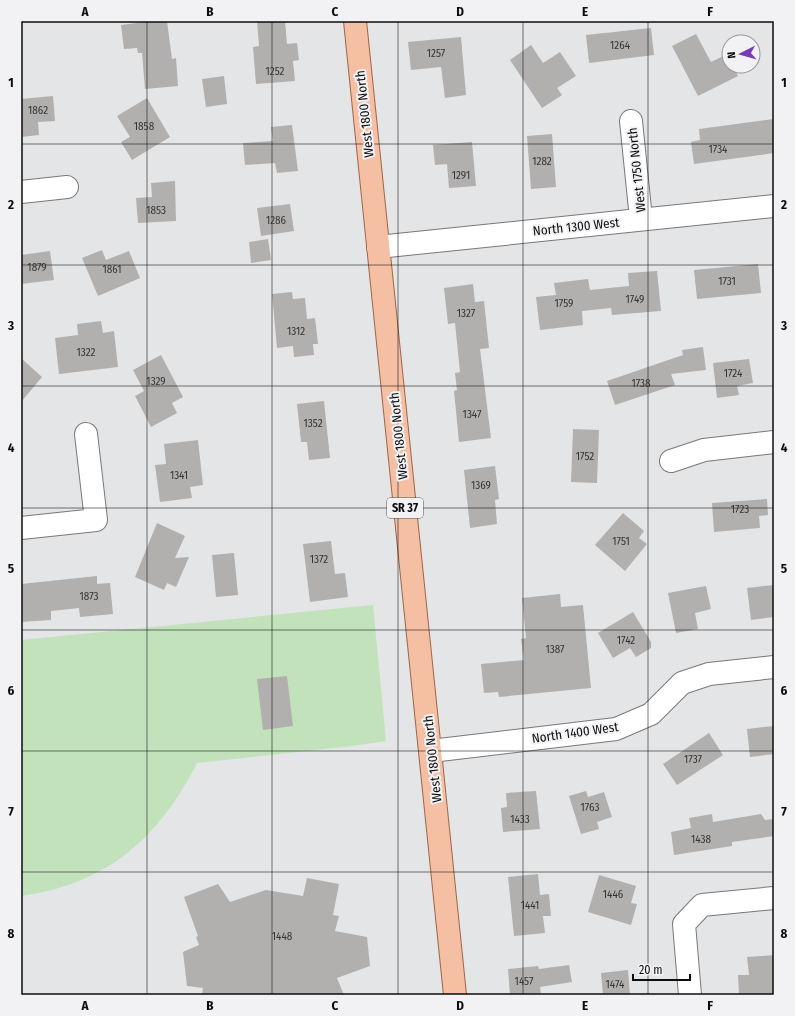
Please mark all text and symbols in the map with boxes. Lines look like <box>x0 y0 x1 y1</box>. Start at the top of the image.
text: A <box>80 4 89 19</box>
text: B <box>206 4 214 19</box>
text: C <box>332 4 339 19</box>
text: D <box>456 4 464 19</box>
text: E <box>582 4 588 19</box>
text: F <box>707 4 713 19</box>
north arrow <box>721 34 761 74</box>
house number: 1264 <box>610 39 631 52</box>
house number: 1257 <box>427 47 446 60</box>
text: N <box>725 51 738 59</box>
house number: 1252 <box>266 65 285 78</box>
street label: West 1800 North <box>352 70 377 158</box>
text: 1 <box>8 75 14 90</box>
text: 1 <box>781 75 787 90</box>
house number: 1862 <box>28 104 48 117</box>
house number: 1858 <box>134 120 155 133</box>
street label: West 1750 North <box>625 127 648 213</box>
house number: 1734 <box>709 143 728 156</box>
house number: 1282 <box>532 155 552 168</box>
house number: 1291 <box>452 169 470 182</box>
text: 2 <box>7 197 14 212</box>
text: 2 <box>780 197 787 212</box>
house number: 1853 <box>146 204 166 217</box>
house number: 1286 <box>266 214 287 227</box>
street label: North 1300 West <box>532 214 621 238</box>
house number: 1879 <box>27 261 47 274</box>
house number: 1861 <box>102 263 122 276</box>
house number: 1731 <box>718 275 736 288</box>
house number: 1749 <box>626 293 644 306</box>
house number: 1759 <box>555 297 573 310</box>
house number: 1327 <box>457 307 476 320</box>
text: 3 <box>7 318 14 333</box>
text: 3 <box>780 318 787 333</box>
house number: 1312 <box>287 325 305 338</box>
house number: 1322 <box>77 346 96 359</box>
house number: 1724 <box>724 367 743 380</box>
house number: 1329 <box>146 375 166 388</box>
house number: 1738 <box>631 377 651 390</box>
street label: West 1800 North <box>386 392 411 480</box>
house number: 1347 <box>463 408 482 421</box>
house number: 1352 <box>303 417 323 430</box>
text: 4 <box>8 440 15 455</box>
text: 4 <box>781 440 788 455</box>
house number: 1752 <box>576 450 594 463</box>
house number: 1341 <box>170 469 188 482</box>
house number: 1369 <box>471 479 491 492</box>
road number: SR 37 <box>387 498 423 518</box>
house number: 1723 <box>731 503 749 516</box>
house number: 1751 <box>612 535 630 548</box>
house number: 1372 <box>310 553 328 566</box>
text: 5 <box>8 561 14 576</box>
text: 5 <box>781 561 787 576</box>
house number: 1873 <box>80 590 99 603</box>
house number: 1742 <box>617 634 635 647</box>
house number: 1387 <box>545 643 565 656</box>
text: 6 <box>8 683 15 698</box>
text: 6 <box>781 683 788 698</box>
street label: West 1800 North <box>420 715 445 803</box>
street label: North 1400 West <box>531 719 620 746</box>
house number: 1737 <box>684 753 703 766</box>
house number: 1763 <box>581 801 599 814</box>
text: 7 <box>8 804 14 819</box>
text: 7 <box>781 804 787 819</box>
house number: 1433 <box>510 813 530 826</box>
house number: 1438 <box>691 833 711 846</box>
house number: 1446 <box>603 888 624 901</box>
house number: 1441 <box>521 899 539 912</box>
text: 8 <box>8 926 15 941</box>
text: 8 <box>781 926 788 941</box>
house number: 1448 <box>272 930 293 943</box>
scale bar <box>633 956 690 982</box>
text: 20 m <box>639 963 663 977</box>
house number: 1457 <box>515 975 534 988</box>
house number: 1474 <box>606 978 625 991</box>
text: A <box>80 998 89 1013</box>
text: B <box>206 998 214 1013</box>
text: C <box>332 998 339 1013</box>
text: D <box>456 998 464 1013</box>
text: E <box>582 998 588 1013</box>
text: F <box>707 998 713 1013</box>

